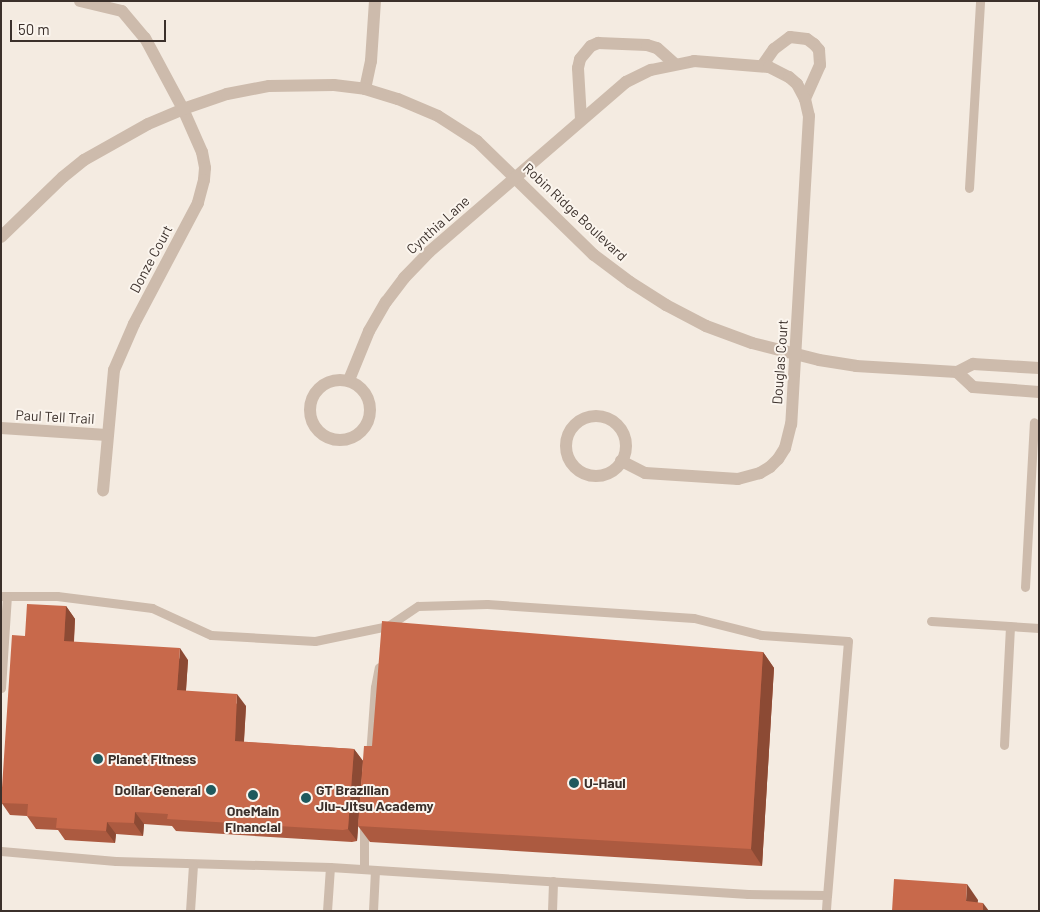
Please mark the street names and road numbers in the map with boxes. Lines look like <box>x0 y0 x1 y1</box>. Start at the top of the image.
street label: Robin Ridge Boulevard <box>520 159 630 265</box>
street label: Cynthia Lane <box>403 192 473 258</box>
street label: Donze Court <box>126 222 176 296</box>
street label: Douglas Court <box>769 319 791 405</box>
street label: Paul Tell Trail <box>15 407 95 427</box>

